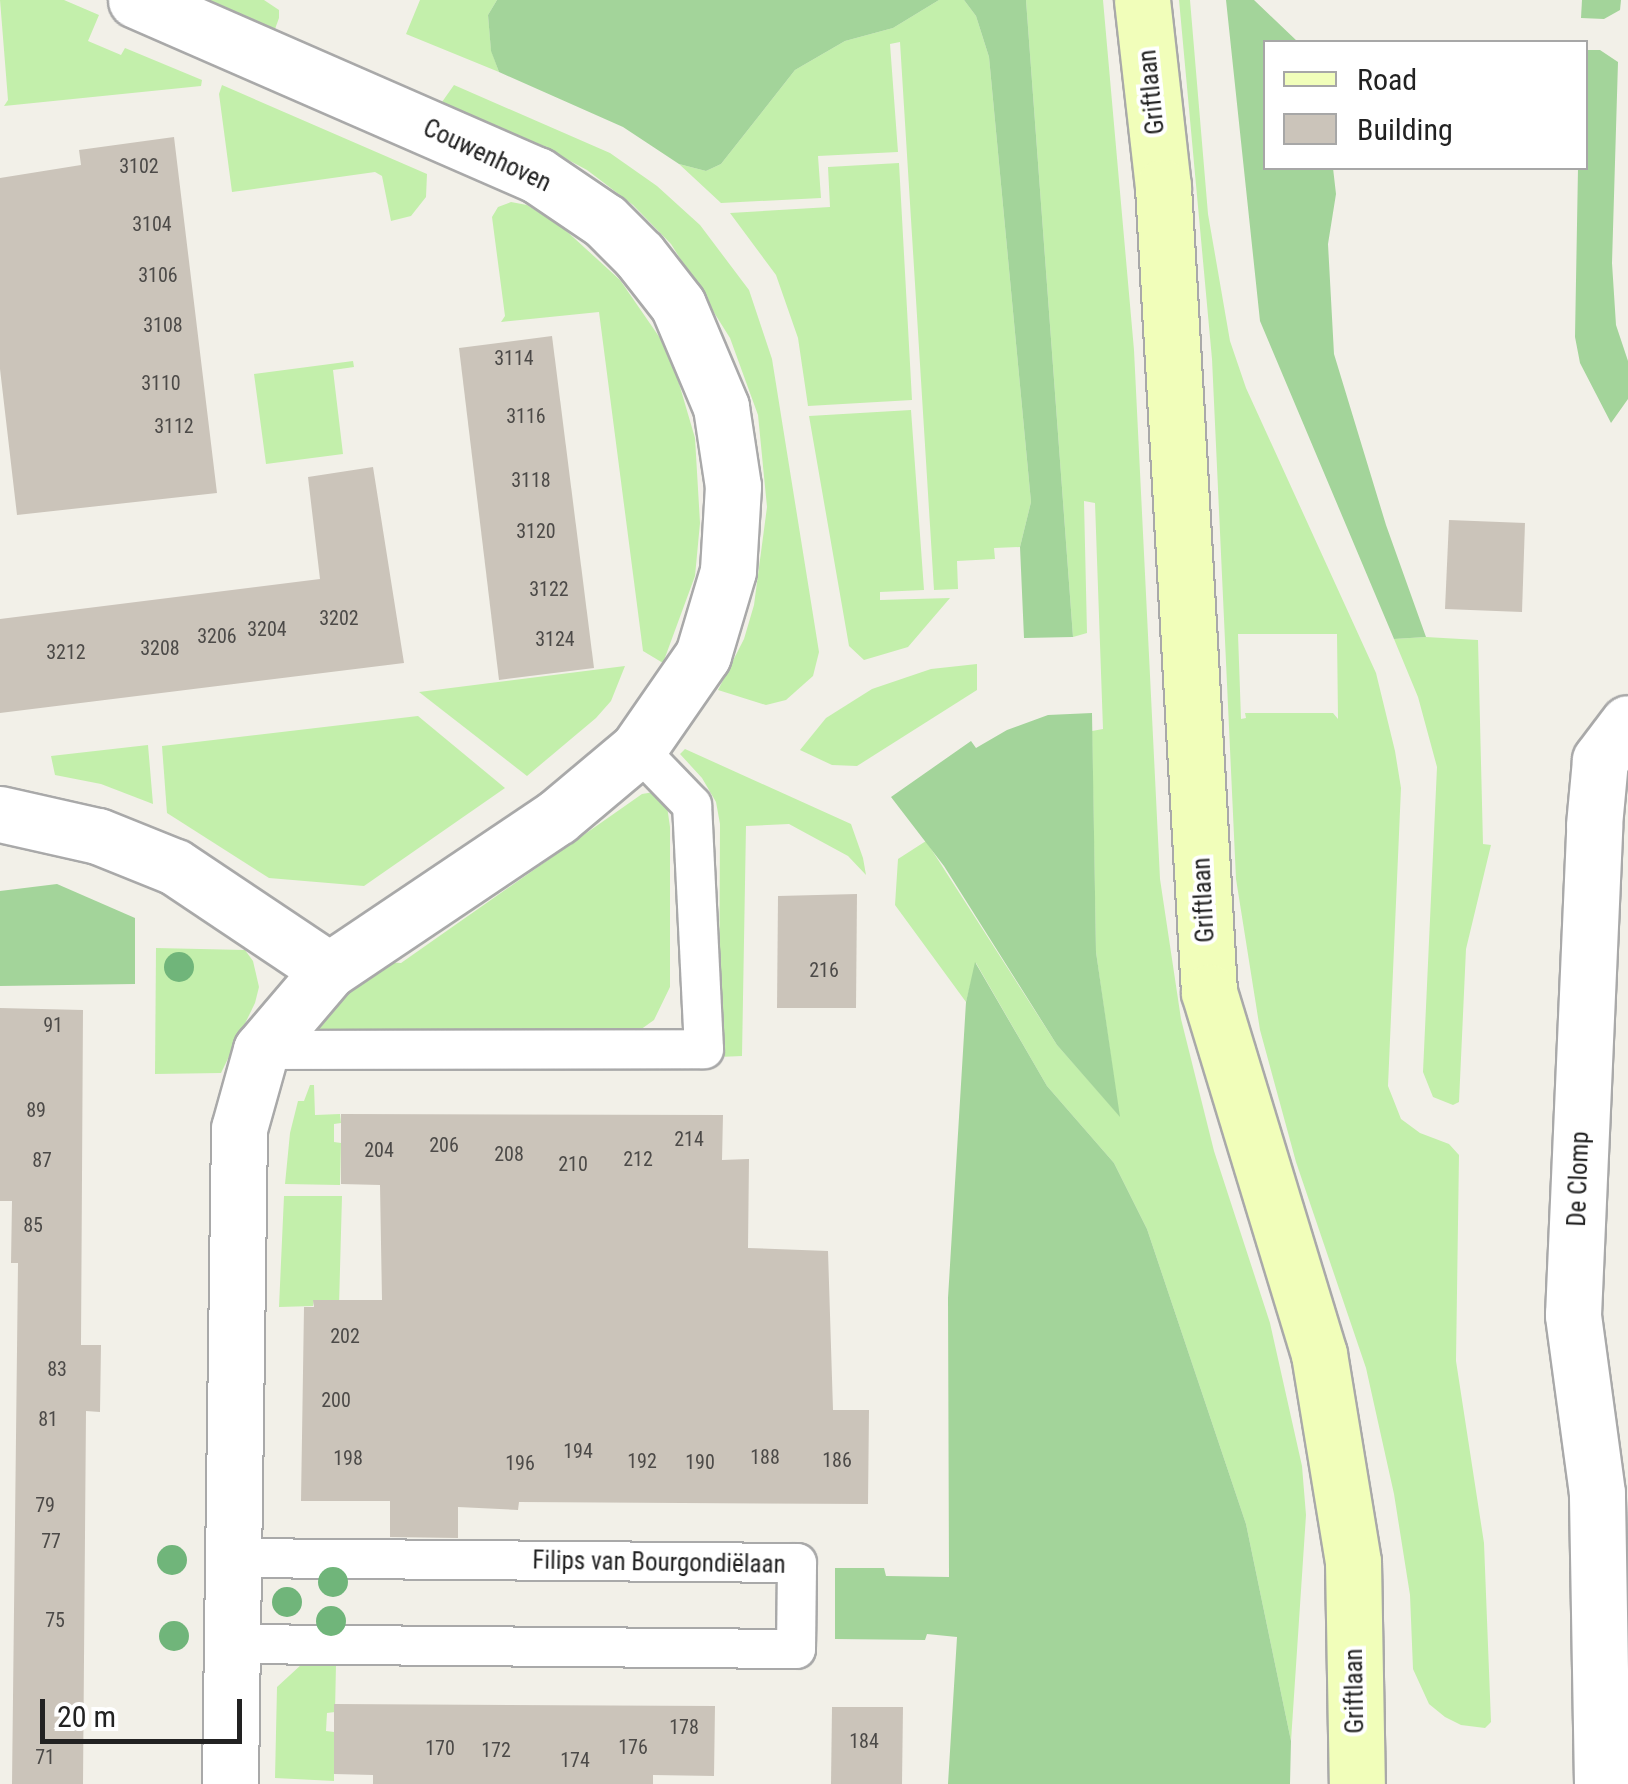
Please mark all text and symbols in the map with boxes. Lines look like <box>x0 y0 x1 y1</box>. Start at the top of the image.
legend <box>1263 40 1588 170</box>
street label: Griftlaan <box>1133 48 1171 136</box>
text: Road <box>1357 62 1417 97</box>
text: Building <box>1357 112 1453 147</box>
street label: Couwenhoven <box>418 113 556 199</box>
house number: 3102 <box>119 154 159 178</box>
house number: 3104 <box>132 212 172 236</box>
house number: 3106 <box>138 263 178 287</box>
house number: 3108 <box>143 313 183 337</box>
house number: 3114 <box>494 346 534 370</box>
house number: 3110 <box>141 371 181 395</box>
house number: 3116 <box>506 404 546 428</box>
house number: 3112 <box>154 414 194 438</box>
house number: 3118 <box>511 468 551 492</box>
house number: 3120 <box>516 519 556 543</box>
house number: 3122 <box>529 577 569 601</box>
house number: 3202 <box>319 606 359 630</box>
house number: 3204 <box>247 617 287 641</box>
house number: 3206 <box>197 624 237 648</box>
house number: 3124 <box>535 627 575 651</box>
house number: 3208 <box>140 636 180 660</box>
house number: 3212 <box>46 640 86 664</box>
street label: Griftlaan <box>1187 857 1221 943</box>
house number: 216 <box>809 958 839 982</box>
house number: 91 <box>43 1013 63 1037</box>
house number: 89 <box>26 1098 46 1122</box>
house number: 214 <box>674 1127 704 1151</box>
street label: De Clomp <box>1562 1131 1596 1227</box>
house number: 206 <box>429 1133 459 1157</box>
house number: 204 <box>364 1138 394 1162</box>
house number: 208 <box>494 1142 524 1166</box>
house number: 212 <box>623 1147 653 1171</box>
house number: 87 <box>32 1148 52 1172</box>
house number: 210 <box>558 1152 588 1176</box>
house number: 85 <box>23 1213 43 1237</box>
house number: 202 <box>330 1324 360 1348</box>
house number: 83 <box>47 1357 67 1381</box>
house number: 200 <box>321 1388 351 1412</box>
house number: 81 <box>38 1407 58 1431</box>
house number: 194 <box>563 1439 593 1463</box>
house number: 188 <box>750 1445 780 1469</box>
house number: 198 <box>333 1446 363 1470</box>
house number: 186 <box>822 1448 852 1472</box>
house number: 192 <box>627 1449 657 1473</box>
house number: 190 <box>685 1450 715 1474</box>
house number: 196 <box>505 1451 535 1475</box>
house number: 79 <box>35 1493 55 1517</box>
house number: 77 <box>41 1529 61 1553</box>
street label: Filips van Bourgondiëlaan <box>532 1546 786 1580</box>
house number: 75 <box>45 1608 65 1632</box>
street label: Griftlaan <box>1339 1648 1371 1734</box>
scale bar <box>45 1679 248 1741</box>
text: 20 m <box>57 1699 116 1734</box>
house number: 178 <box>669 1715 699 1739</box>
house number: 184 <box>849 1729 879 1753</box>
house number: 176 <box>618 1735 648 1759</box>
house number: 170 <box>425 1736 455 1760</box>
house number: 172 <box>481 1738 511 1762</box>
house number: 71 <box>35 1745 55 1769</box>
house number: 174 <box>560 1748 590 1772</box>

